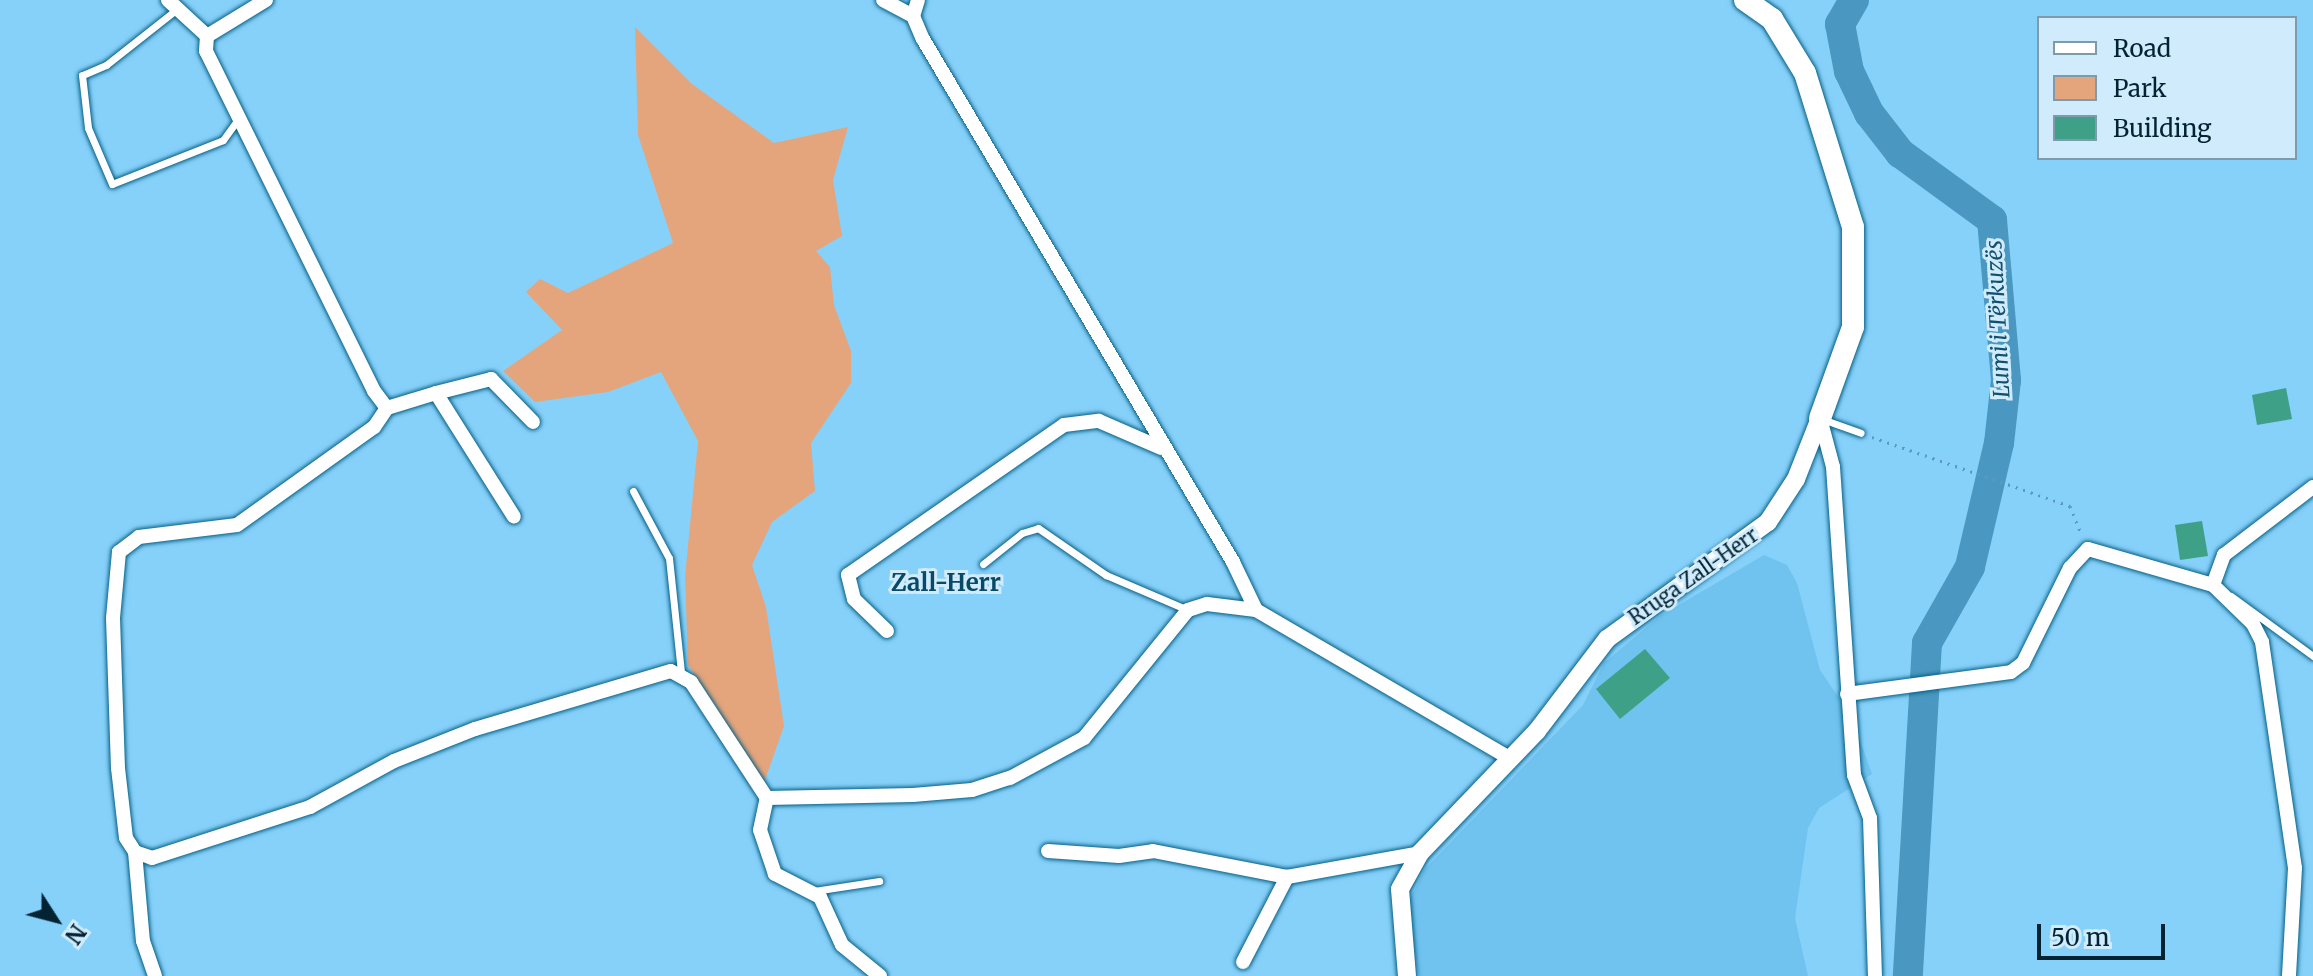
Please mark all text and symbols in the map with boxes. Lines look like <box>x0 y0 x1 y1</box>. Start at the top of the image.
legend <box>2037 16 2297 160</box>
text: Road <box>2113 33 2171 64</box>
text: Park <box>2113 73 2166 104</box>
text: Building <box>2113 113 2212 144</box>
water label: Lumi i Tërkuzës <box>1981 240 2015 398</box>
street label: Rruga Zall-Herr <box>1624 523 1762 629</box>
district label: Zall-Herr <box>891 569 1001 597</box>
north arrow <box>16 880 96 960</box>
scale bar <box>2041 908 2169 958</box>
text: N <box>59 919 92 949</box>
text: 50 m <box>2051 922 2110 953</box>

